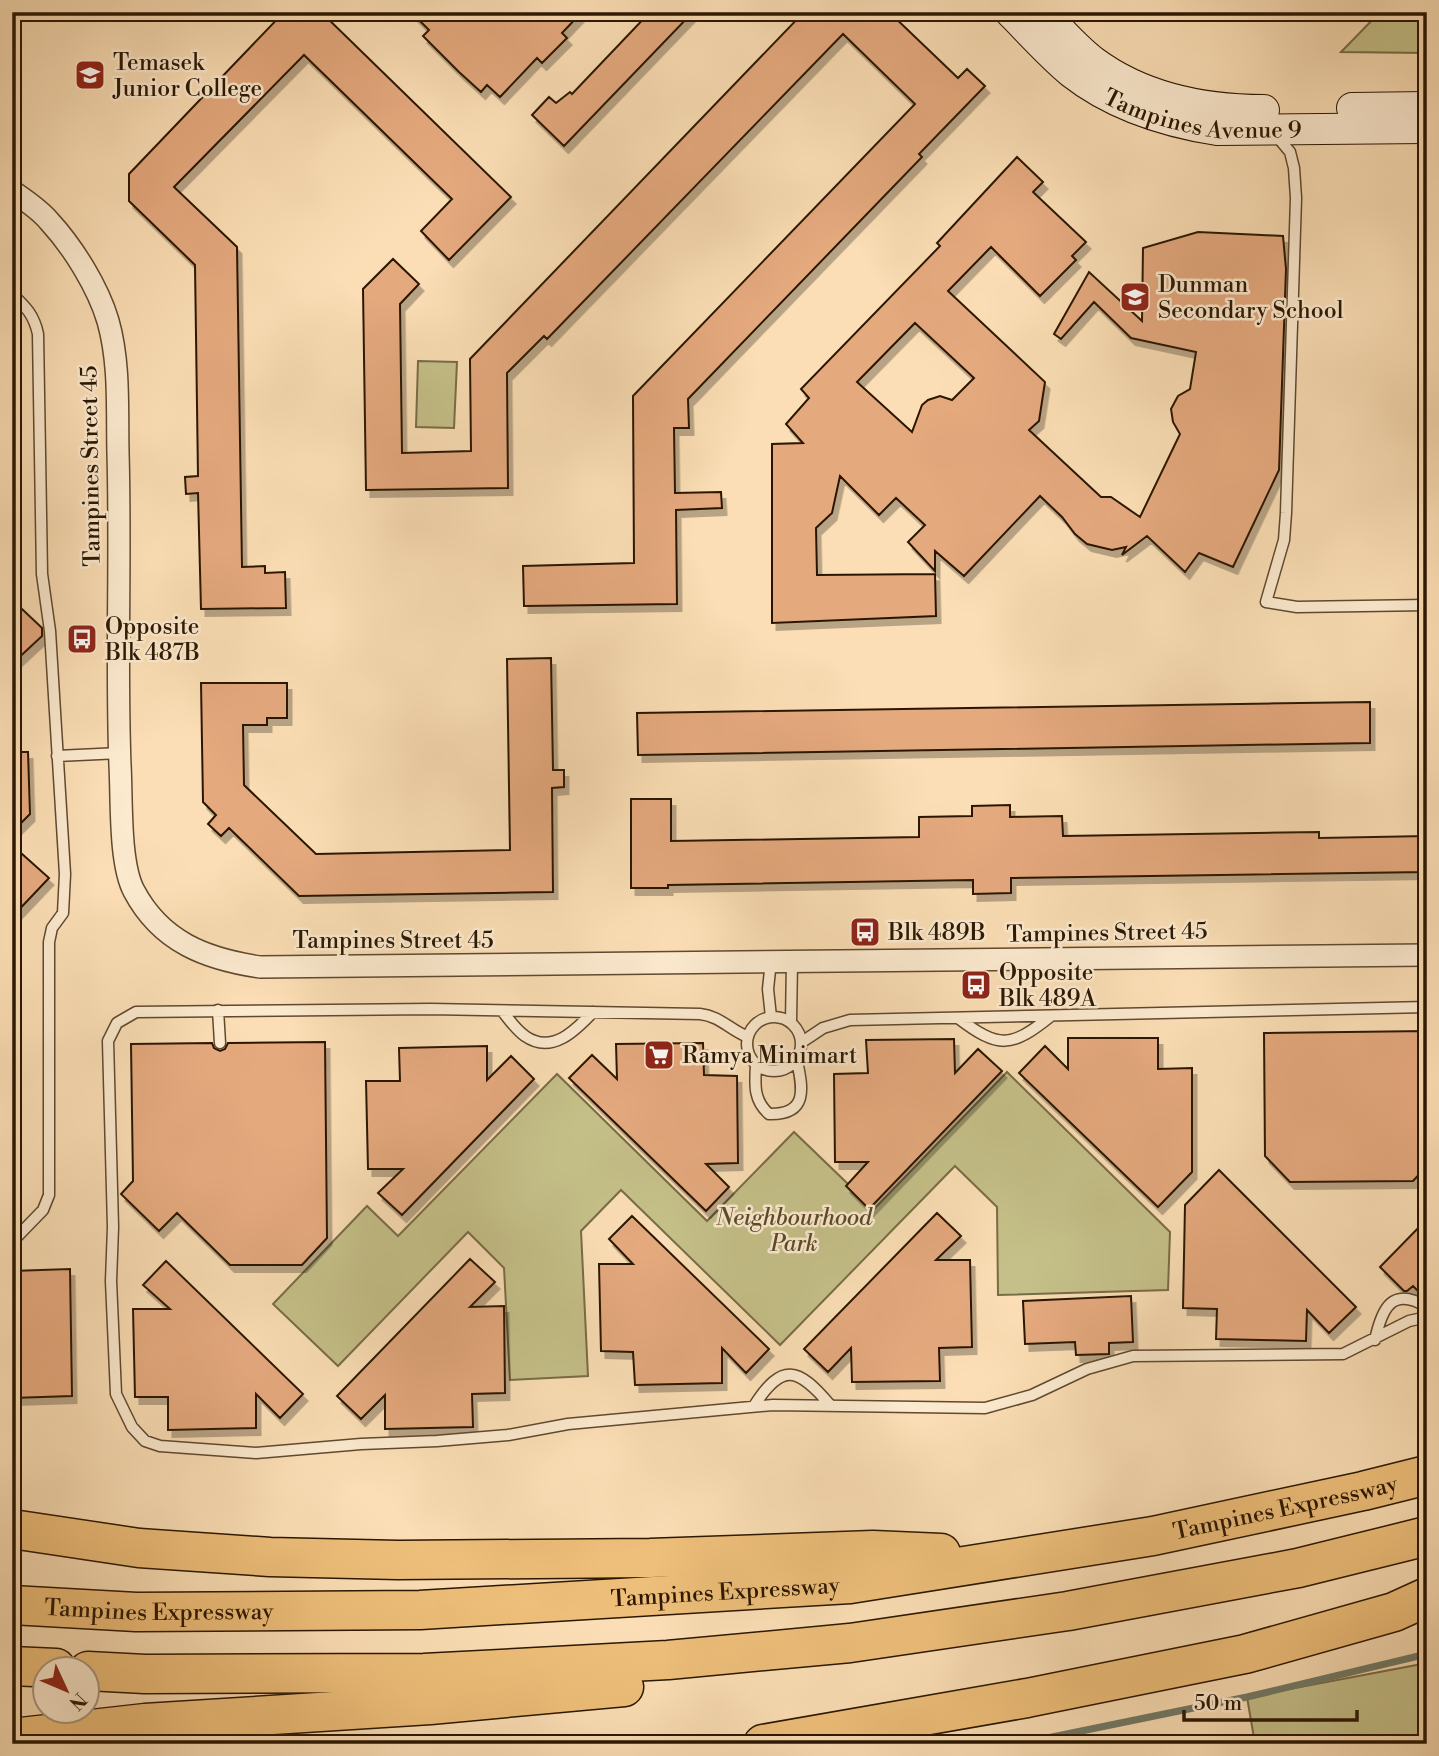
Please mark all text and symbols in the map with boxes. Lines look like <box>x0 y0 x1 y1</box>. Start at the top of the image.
place label: Temasek Junior College <box>112 49 262 103</box>
school or university icon: Temasek Junior College <box>73 58 107 92</box>
street label: Tampines Avenue 9 <box>1099 83 1302 146</box>
place label: Dunman Secondary School <box>1158 271 1344 325</box>
school or university icon: Dunman Secondary School <box>1118 280 1152 314</box>
street label: Tampines Street 45 <box>75 365 107 567</box>
place label: Opposite Blk 487B <box>104 613 200 667</box>
bus stop icon: Opposite Blk 487B <box>65 622 99 656</box>
bus stop icon: Blk 489B <box>848 915 882 949</box>
street label: Tampines Street 45 <box>1006 917 1208 949</box>
place label: Blk 489B <box>887 919 986 947</box>
street label: Tampines Street 45 <box>292 927 494 955</box>
place label: Opposite Blk 489A <box>998 959 1097 1013</box>
bus stop icon: Opposite Blk 489A <box>959 968 993 1002</box>
supermarket icon: Ramya Minimart <box>642 1038 676 1072</box>
place label: Ramya Minimart <box>682 1042 857 1070</box>
park label: Neighbourhood Park <box>715 1204 873 1258</box>
street label: Tampines Expressway <box>1171 1470 1401 1546</box>
street label: Tampines Expressway <box>610 1572 841 1613</box>
street label: Tampines Expressway <box>44 1594 274 1627</box>
north arrow <box>32 1654 102 1724</box>
scale bar <box>1184 1679 1357 1723</box>
text: N <box>64 1687 91 1715</box>
text: 50 m <box>1194 1691 1242 1717</box>

